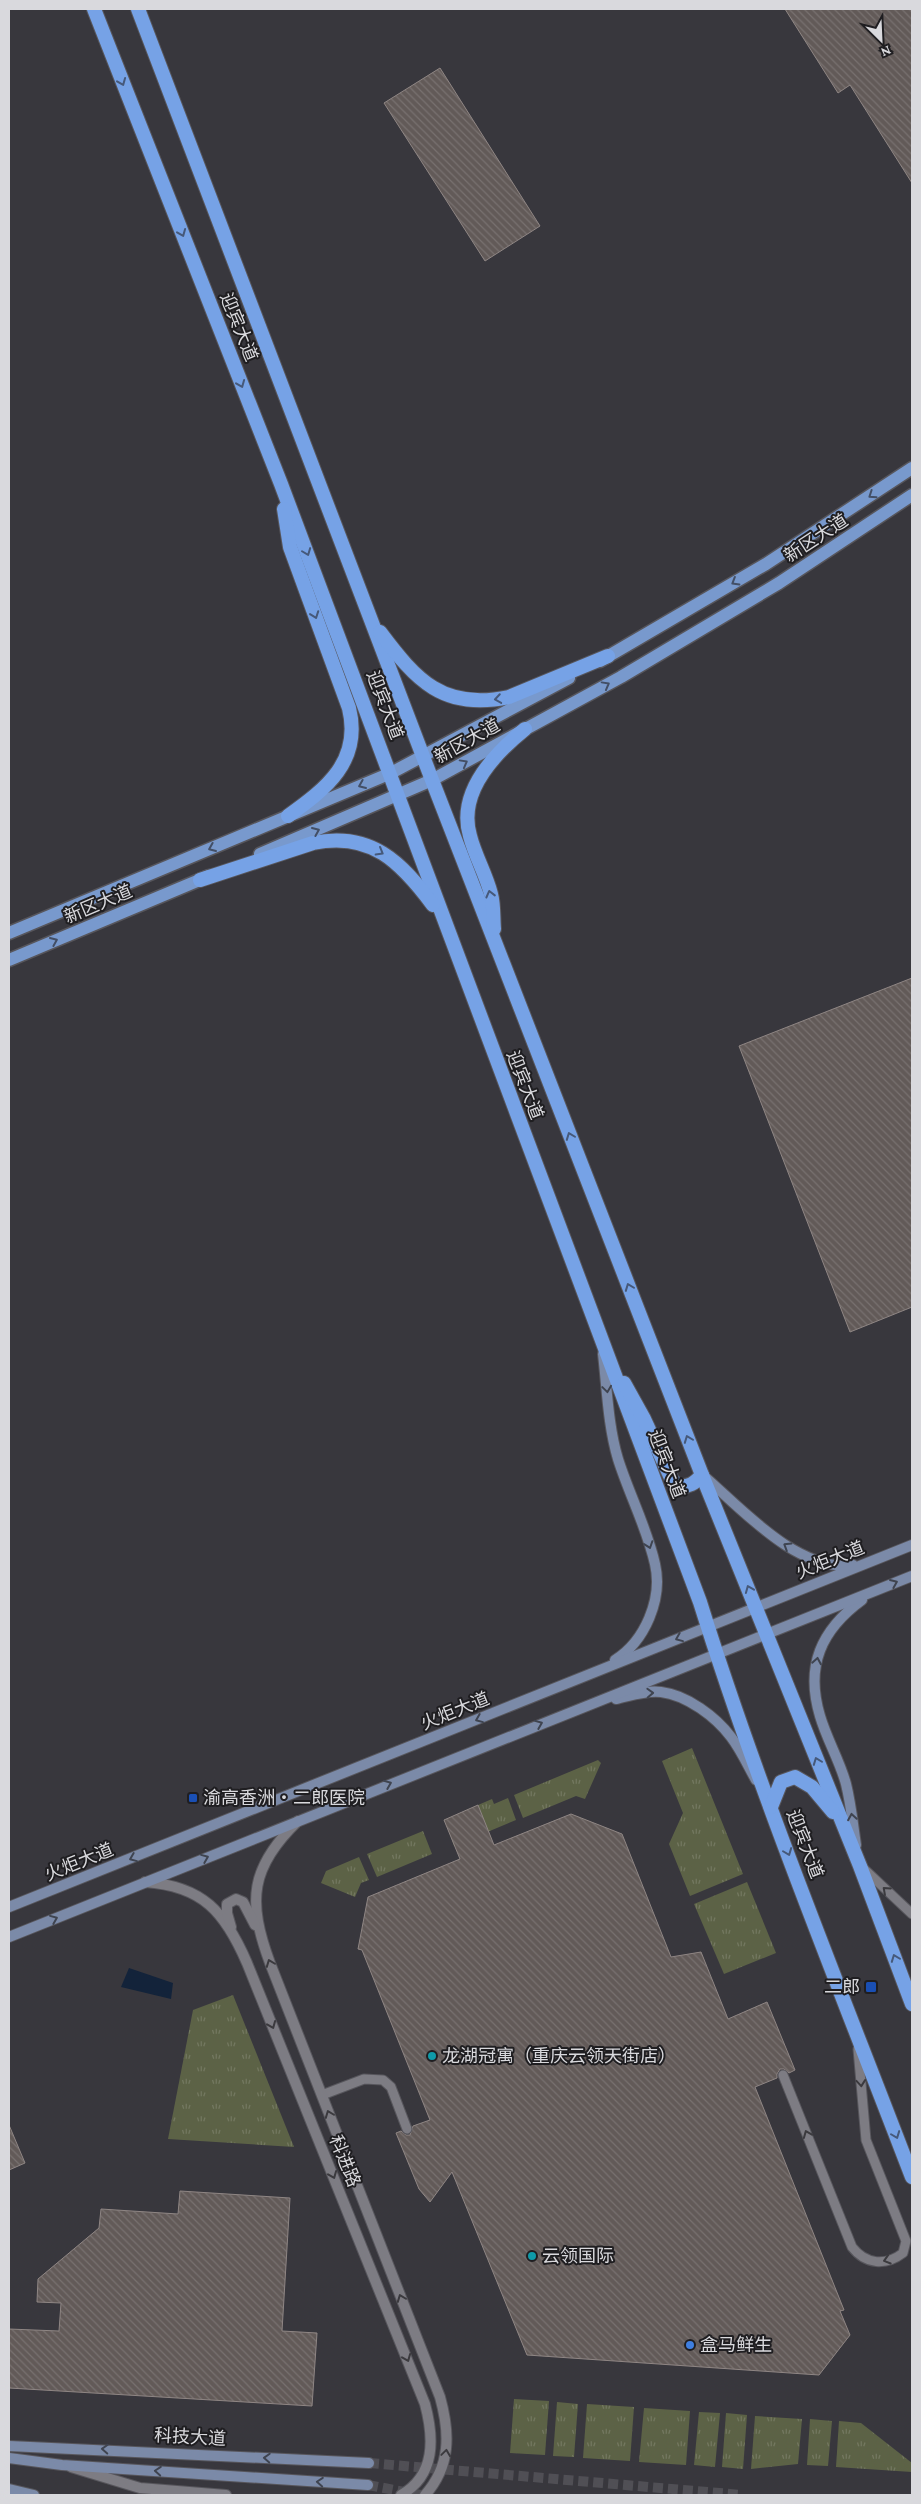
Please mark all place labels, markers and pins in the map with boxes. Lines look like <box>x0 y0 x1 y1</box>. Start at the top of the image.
place label: 渝高香洲‧二郎医院 <box>203 1788 365 1808</box>
marker: 渝高香洲‧二郎医院 <box>187 1792 199 1804</box>
place label: 二郎 <box>824 1977 860 1997</box>
marker: 二郎 <box>864 1980 878 1994</box>
place label: 龙湖冠寓（重庆云领天街店） <box>442 2046 676 2066</box>
marker: 龙湖冠寓（重庆云领天街店） <box>426 2050 438 2062</box>
place label: 云领国际 <box>542 2246 614 2266</box>
marker: 云领国际 <box>526 2250 538 2262</box>
place label: 盒马鲜生 <box>700 2335 772 2355</box>
marker: 盒马鲜生 <box>684 2339 696 2351</box>

